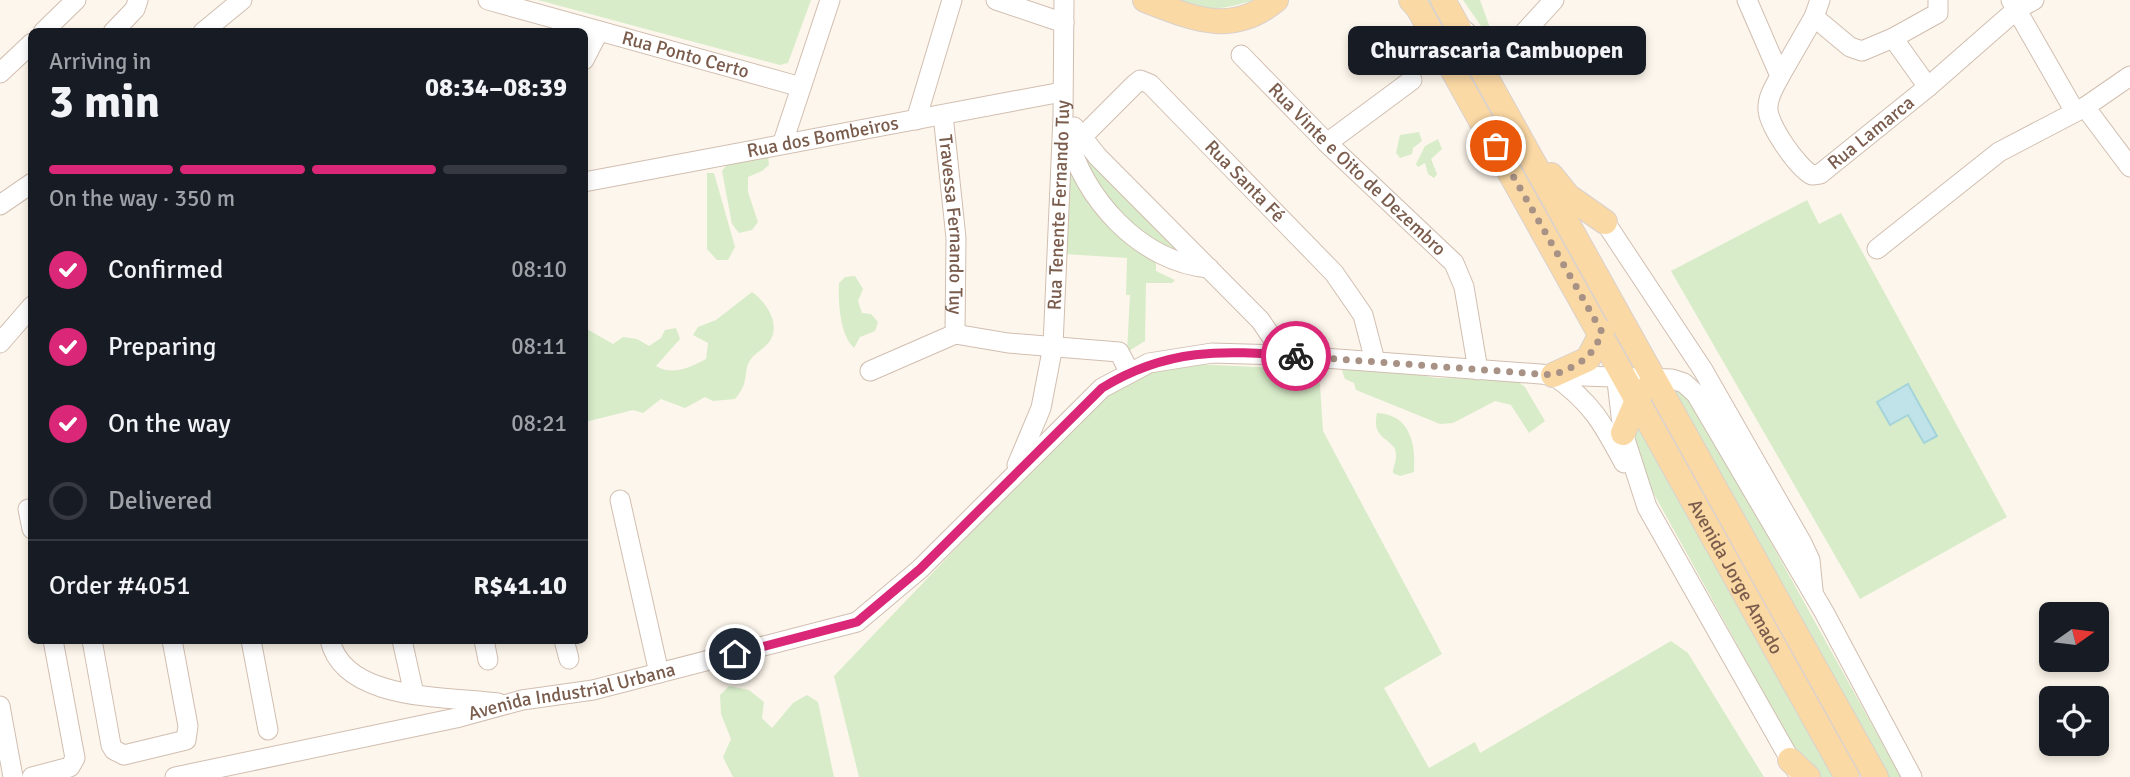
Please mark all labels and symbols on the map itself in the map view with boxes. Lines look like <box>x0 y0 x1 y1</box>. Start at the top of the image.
street label: Rua Ponto Certo <box>619 26 752 84</box>
callout: Churrascaria Cambuopen <box>1347 27 1645 76</box>
street label: Rua Vinte e Oito de Dezembro <box>1263 78 1451 261</box>
street label: Rua Lamarca <box>1823 91 1919 175</box>
street label: Rua Tenente Fernando Tuy <box>1043 100 1075 311</box>
street label: Rua dos Bombeiros <box>745 111 901 163</box>
pin <box>1466 116 1526 176</box>
street label: Travessa Fernando Tuy <box>933 133 968 315</box>
street label: Rua Santa Fé <box>1199 135 1290 227</box>
courier <box>1261 321 1331 391</box>
street label: Avenida Jorge Amado <box>1682 495 1788 659</box>
north arrow <box>2039 602 2109 672</box>
pin <box>705 624 765 684</box>
street label: Avenida Industrial Urbana <box>466 657 678 726</box>

